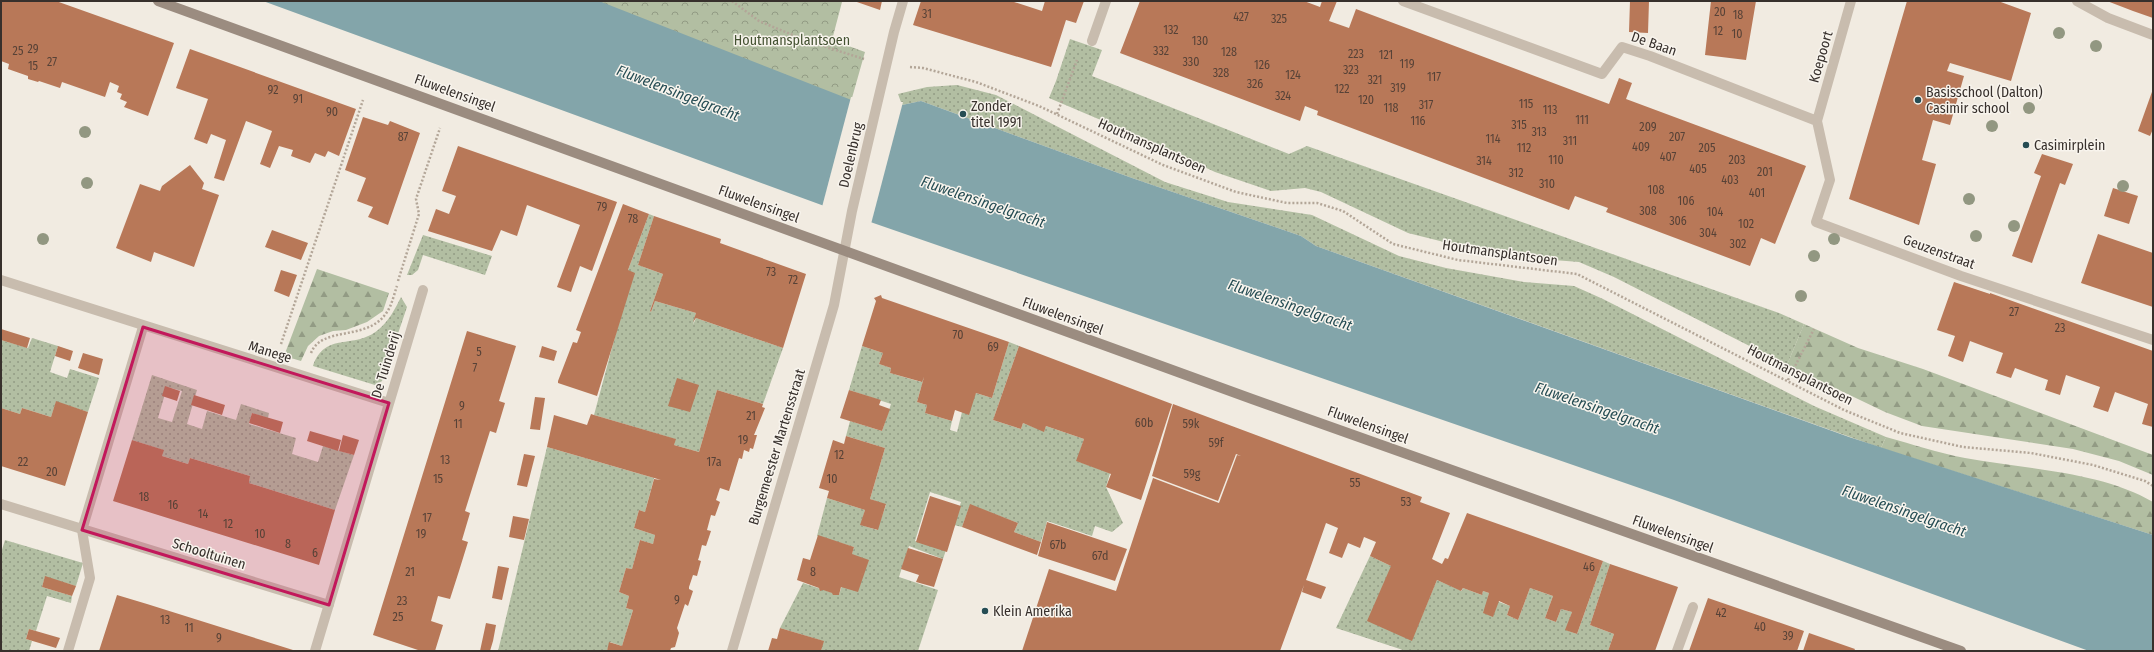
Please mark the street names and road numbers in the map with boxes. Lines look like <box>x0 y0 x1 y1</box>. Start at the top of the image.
street label: De Baan <box>1629 28 1679 60</box>
street label: Koepoort <box>1806 29 1837 85</box>
street label: Fluwelensingel <box>412 70 498 116</box>
street label: Houtmansplantsoen <box>1095 115 1209 177</box>
street label: Doelenbrug <box>835 120 867 189</box>
street label: Fluwelensingel <box>716 181 802 227</box>
street label: Geuzenstraat <box>1901 231 1978 273</box>
street label: Houtmansplantsoen <box>1441 236 1559 270</box>
street label: Fluwelensingel <box>1020 293 1106 339</box>
street label: De Tuinderij <box>368 330 404 400</box>
street label: Manege <box>246 337 294 367</box>
street label: Houtmansplantsoen <box>1744 341 1856 409</box>
street label: Burgemeester Martensstraat <box>745 366 809 527</box>
street label: Fluwelensingel <box>1325 402 1411 448</box>
street label: Fluwelensingel <box>1630 511 1716 557</box>
street label: Schooltuinen <box>170 535 248 573</box>

